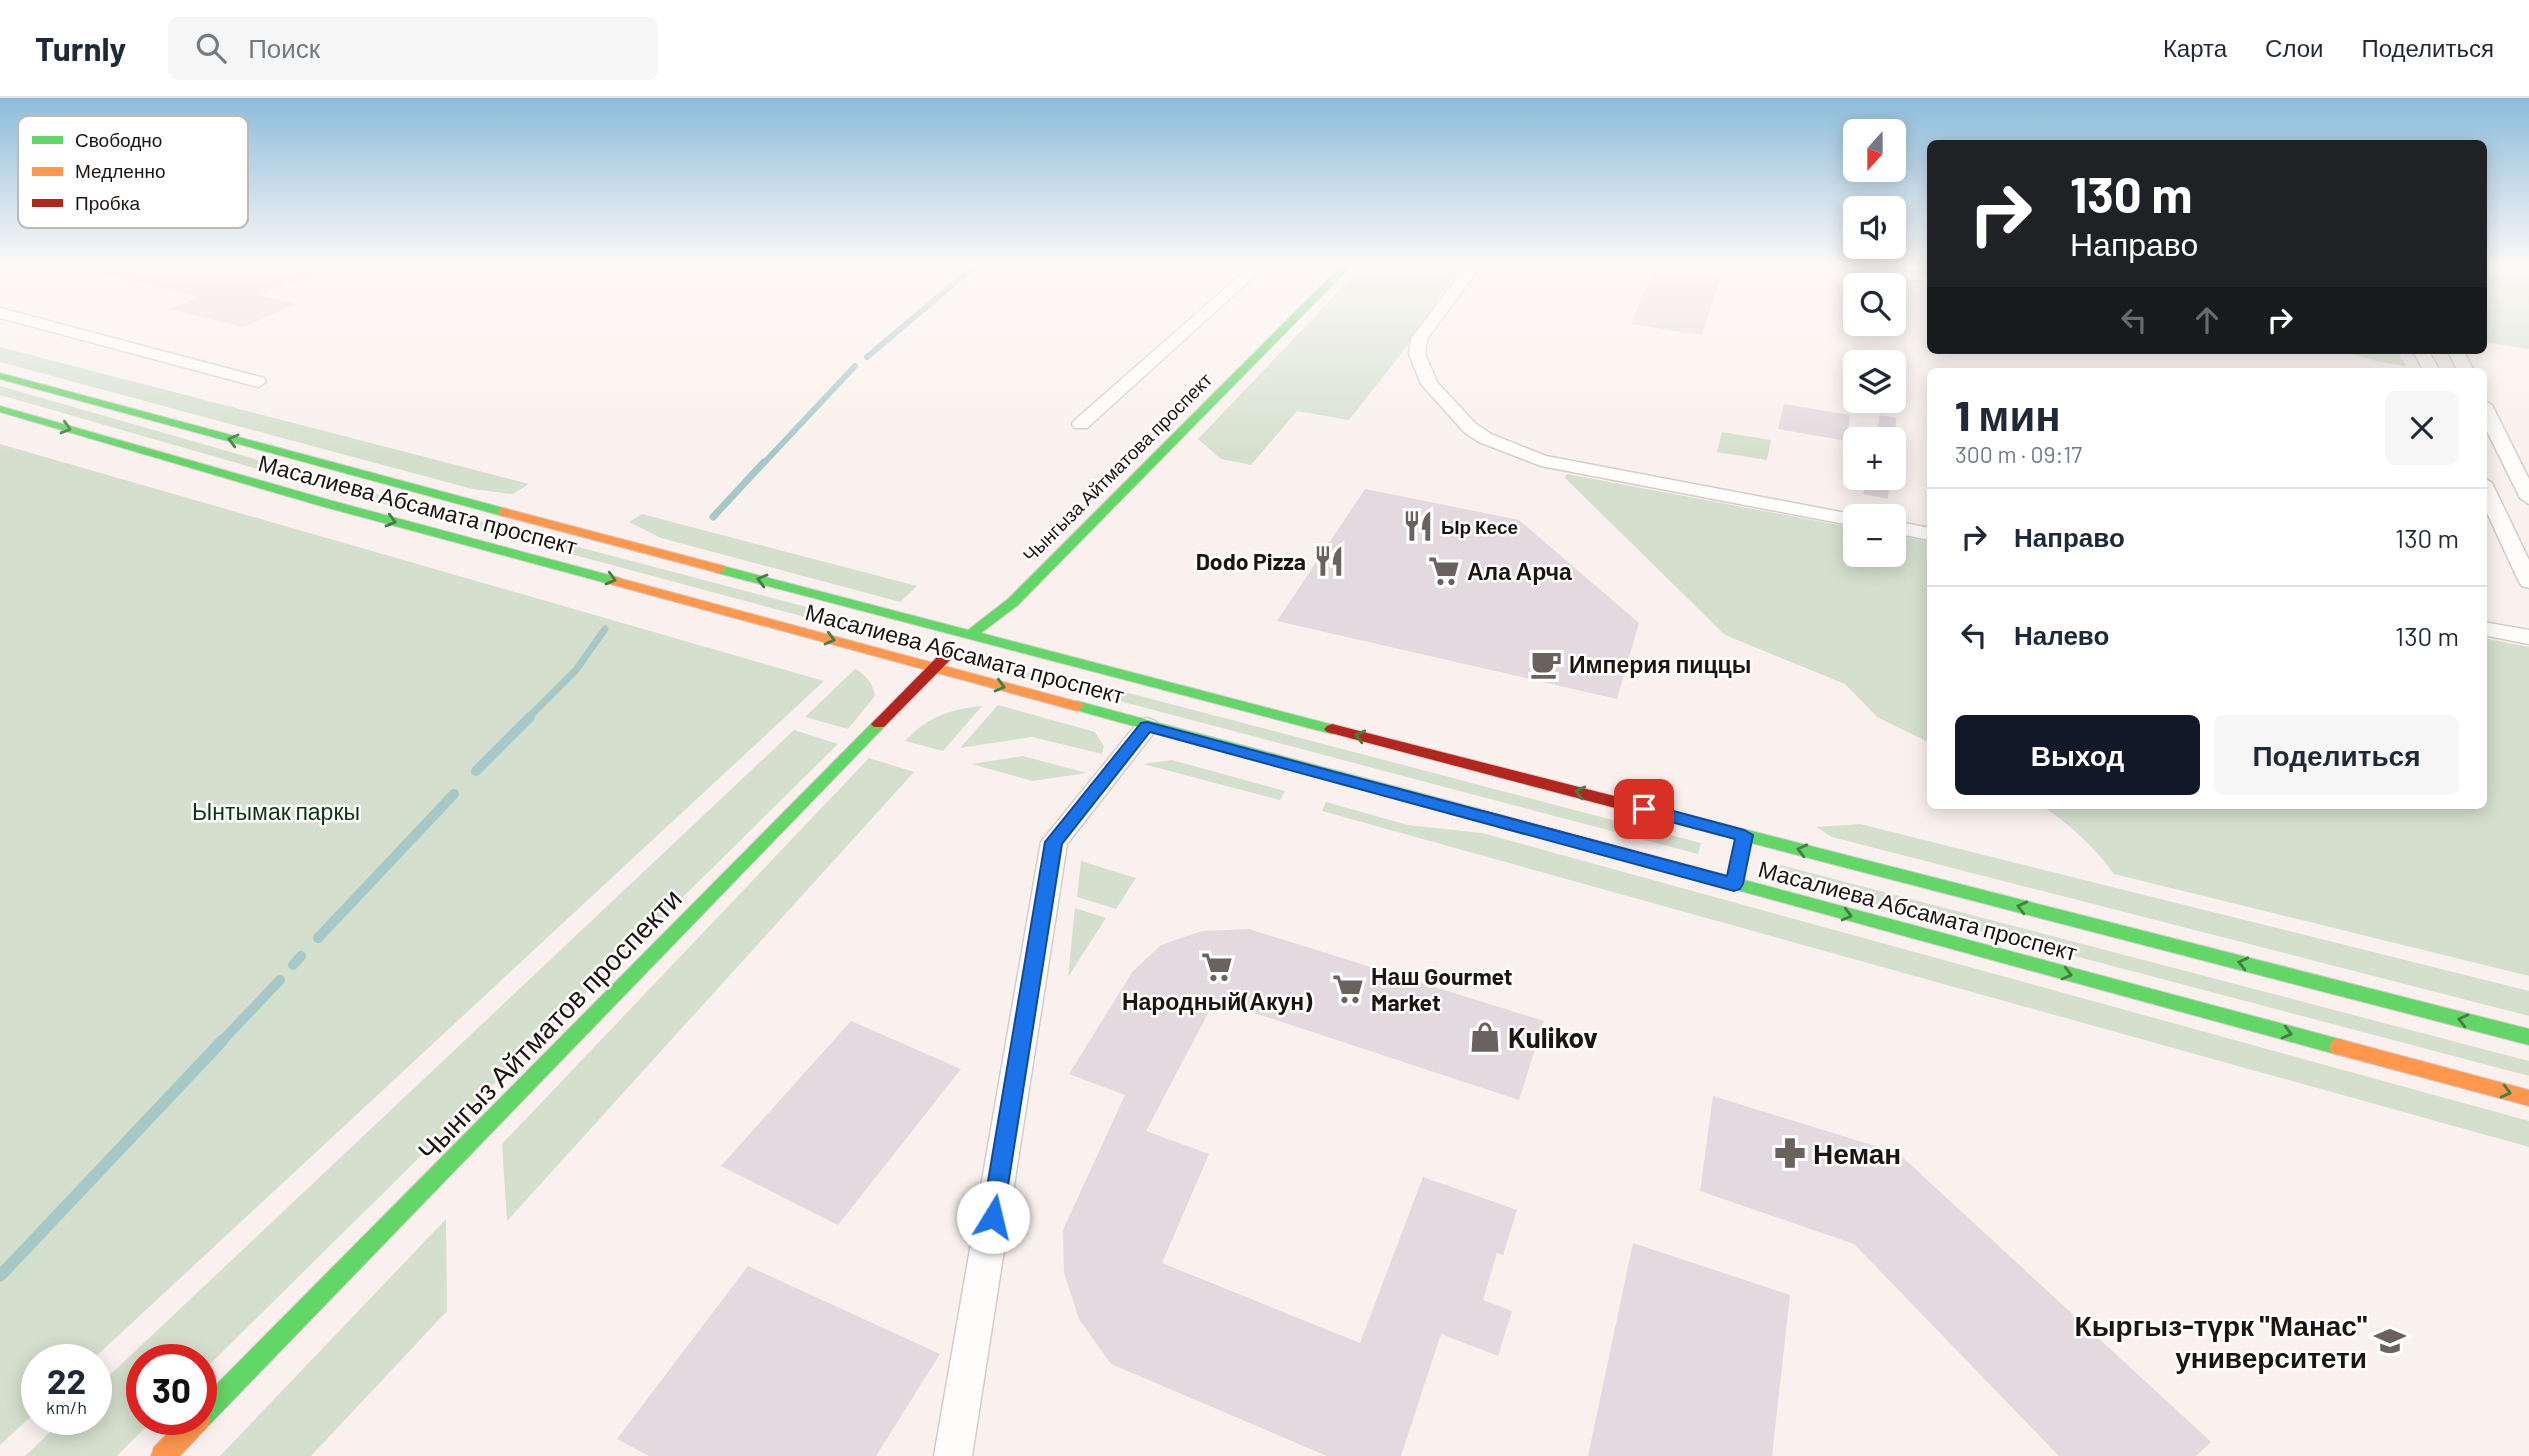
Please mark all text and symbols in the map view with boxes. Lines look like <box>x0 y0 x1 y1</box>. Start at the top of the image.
search box <box>168 17 658 80</box>
text: Turnly <box>35 28 126 68</box>
icon: search <box>192 29 230 67</box>
text: Поиск <box>248 32 320 63</box>
text: Карта <box>2163 33 2227 62</box>
text: Слои <box>2265 33 2323 62</box>
text: Поделиться <box>2361 33 2494 62</box>
legend <box>18 116 248 228</box>
north arrow <box>1843 119 1906 182</box>
map controls <box>1843 119 1906 567</box>
text: Свободно <box>75 128 162 151</box>
text: Медленно <box>75 159 165 182</box>
text: 130 m <box>2070 164 2192 223</box>
icon: right <box>1955 168 2046 259</box>
text: Пробка <box>75 191 140 214</box>
button: sound <box>1843 196 1906 259</box>
text: Направо <box>2070 224 2198 262</box>
button: search <box>1843 273 1906 336</box>
icon: left <box>2115 301 2153 339</box>
icon: ahead <box>2188 301 2226 339</box>
icon: right <box>2261 301 2299 339</box>
button: layers <box>1843 350 1906 413</box>
street label: Чынгыза Айтматова проспект <box>1018 367 1217 566</box>
text: 1 мин <box>1955 389 2061 439</box>
button: close <box>2385 391 2459 465</box>
one-way arrow <box>59 420 71 435</box>
button: + <box>1843 427 1906 490</box>
one-way arrow <box>228 434 240 448</box>
text: 300 m · 09:17 <box>1955 440 2082 468</box>
street label: Масалиева Абсамата проспект <box>256 448 581 560</box>
button: − <box>1843 504 1906 567</box>
restaurant icon: Ыр Кесе <box>1401 509 1435 543</box>
one-way arrow <box>385 513 397 527</box>
place label: Ыр Кесе <box>1441 515 1518 538</box>
icon: right <box>1955 518 1993 556</box>
text: Направо <box>2014 521 2125 552</box>
text: 130 m <box>2395 522 2459 553</box>
restaurant icon: Dodo Pizza <box>1312 544 1346 578</box>
place label: Dodo Pizza <box>1196 547 1306 575</box>
supermarket icon: Ала Арча <box>1427 554 1461 588</box>
place label: Ала Арча <box>1467 557 1572 585</box>
one-way arrow <box>605 571 617 585</box>
one-way arrow <box>756 574 768 588</box>
street label: Масалиева Абсамата проспект <box>803 597 1128 709</box>
icon: left <box>1955 616 1993 654</box>
text: Налево <box>2014 619 2109 650</box>
text: 130 m <box>2395 620 2459 651</box>
one-way arrow <box>824 631 836 645</box>
cafe icon: Империя пиццы <box>1529 647 1563 681</box>
place label: Империя пиццы <box>1569 650 1751 678</box>
one-way arrow <box>994 677 1006 692</box>
button: Выход <box>1955 715 2200 795</box>
button: Поделиться <box>2214 715 2459 795</box>
one-way arrow <box>1354 730 1366 744</box>
pin <box>1614 779 1674 839</box>
one-way arrow <box>1574 786 1586 800</box>
icon: arrive <box>1625 790 1663 828</box>
park label: Ынтымак паркы <box>192 797 360 825</box>
one-way arrow <box>1796 844 1808 858</box>
street label: Масалиева Абсамата проспект <box>1756 854 2081 966</box>
street label: Чынгыз Айтматов проспекти <box>410 881 688 1167</box>
one-way arrow <box>2016 901 2028 915</box>
one-way arrow <box>1841 907 1853 921</box>
supermarket icon: Народный(Акун) <box>1200 950 1234 984</box>
one-way arrow <box>2237 957 2249 972</box>
place label: Наш Gourmet Market <box>1371 962 1513 1016</box>
one-way arrow <box>2061 966 2073 980</box>
supermarket icon: Наш Gourmet Market <box>1331 972 1365 1006</box>
place label: Народный(Акун) <box>1122 987 1312 1015</box>
one-way arrow <box>2457 1014 2469 1028</box>
shop icon: Kulikov <box>1468 1020 1502 1054</box>
place label: Kulikov <box>1508 1020 1598 1054</box>
one-way arrow <box>2281 1024 2293 1039</box>
one-way arrow <box>2500 1083 2512 1098</box>
pharmacy icon: Неман <box>1773 1136 1807 1170</box>
place label: Неман <box>1813 1136 1901 1170</box>
position arrow <box>956 1180 1030 1254</box>
place label: Кыргыз-түрк "Манас" университети <box>2075 1308 2367 1374</box>
school or university icon: Кыргыз-түрк "Манас" университети <box>2373 1324 2407 1358</box>
speed limit sign: 30 <box>126 1344 217 1435</box>
text: 22 <box>47 1359 86 1401</box>
text: km/h <box>46 1396 87 1418</box>

